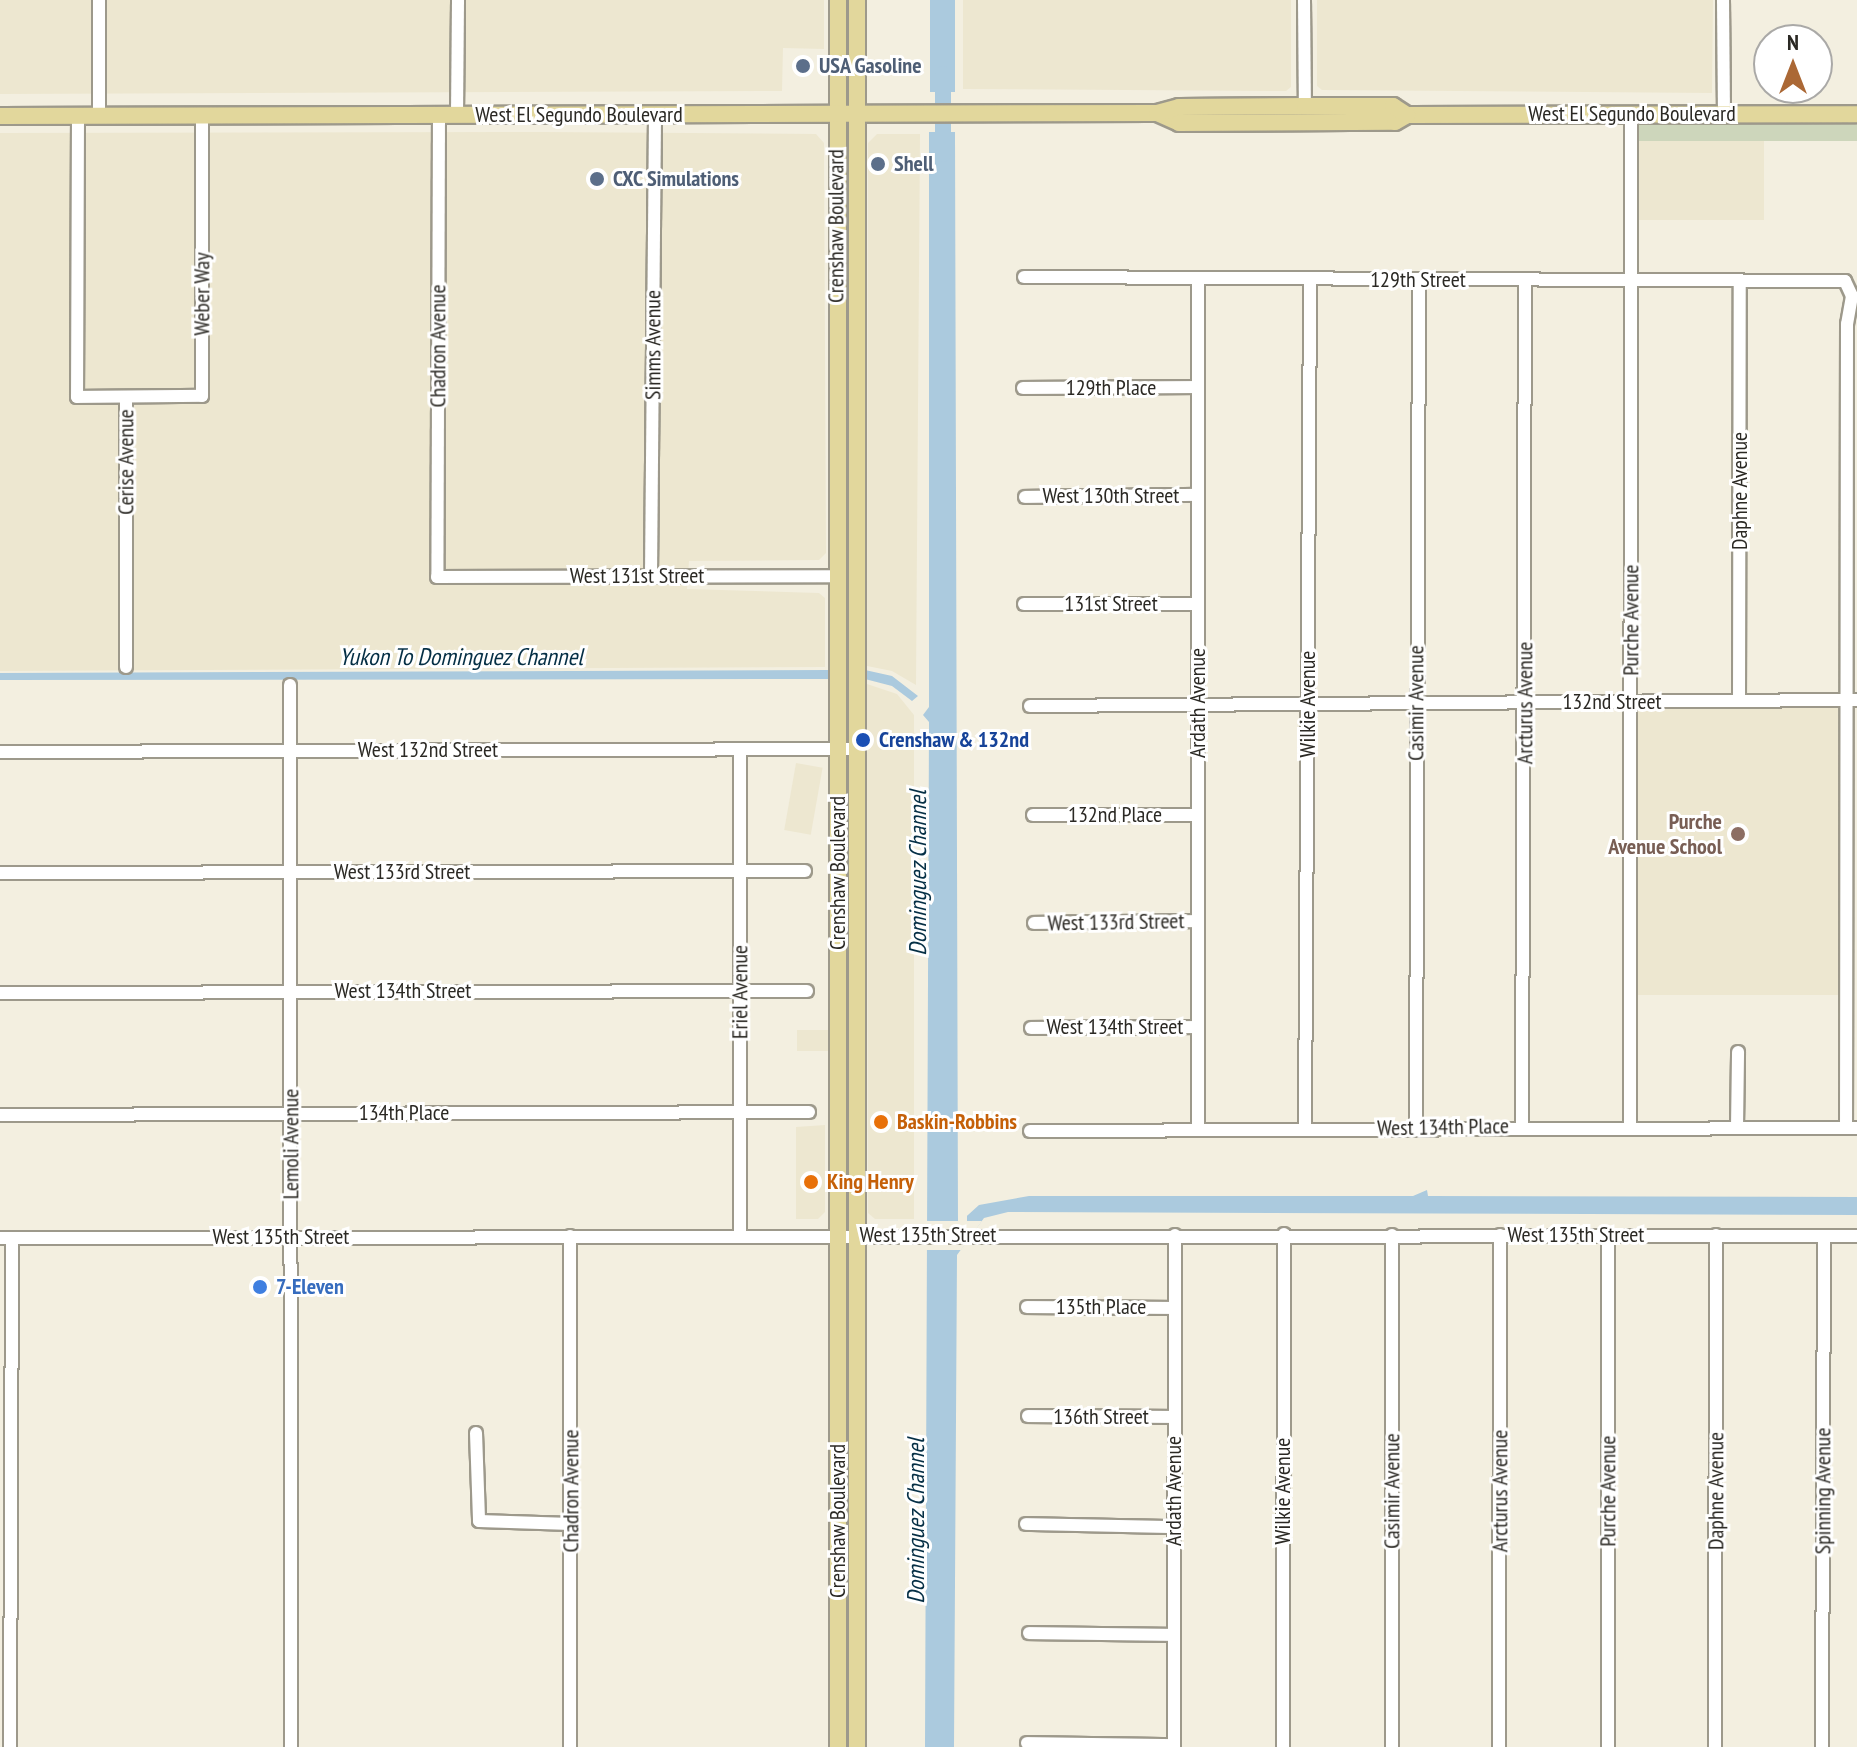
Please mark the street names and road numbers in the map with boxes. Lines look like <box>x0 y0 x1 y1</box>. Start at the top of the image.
street label: West El Segundo Boulevard <box>1528 101 1736 127</box>
street label: West El Segundo Boulevard <box>475 102 683 128</box>
street label: Crenshaw Boulevard <box>823 149 849 303</box>
street label: Weber Way <box>189 252 215 336</box>
street label: 129th Street <box>1370 267 1466 293</box>
street label: Chadron Avenue <box>425 284 451 408</box>
street label: Simms Avenue <box>640 290 666 400</box>
street label: 129th Place <box>1066 375 1156 401</box>
street label: Cerise Avenue <box>113 409 139 515</box>
street label: Daphne Avenue <box>1727 432 1753 550</box>
street label: West 130th Street <box>1043 483 1179 509</box>
street label: West 131st Street <box>570 563 704 589</box>
street label: Purche Avenue <box>1618 564 1644 676</box>
street label: 131st Street <box>1064 591 1158 617</box>
street label: Arcturus Avenue <box>1512 641 1538 765</box>
street label: Casimir Avenue <box>1403 645 1429 761</box>
street label: Ardath Avenue <box>1185 648 1211 758</box>
street label: Wilkie Avenue <box>1295 650 1321 758</box>
street label: 132nd Street <box>1562 689 1662 715</box>
street label: West 132nd Street <box>358 737 498 763</box>
street label: Crenshaw Boulevard <box>825 796 851 950</box>
street label: 132nd Place <box>1068 802 1162 828</box>
street label: West 133rd Street <box>334 859 470 885</box>
street label: West 133rd Street <box>1047 908 1185 936</box>
street label: Eriel Avenue <box>727 945 753 1039</box>
street label: West 134th Street <box>335 978 471 1004</box>
street label: West 134th Street <box>1047 1014 1183 1040</box>
street label: Lemoli Avenue <box>278 1088 304 1200</box>
street label: 134th Place <box>359 1100 449 1126</box>
street label: West 134th Place <box>1377 1113 1509 1141</box>
street label: West 135th Street <box>860 1222 996 1248</box>
street label: West 135th Street <box>1508 1222 1644 1248</box>
street label: West 135th Street <box>213 1224 349 1250</box>
street label: 135th Place <box>1056 1294 1146 1320</box>
street label: 136th Street <box>1053 1404 1149 1430</box>
street label: Spinning Avenue <box>1810 1427 1836 1555</box>
street label: Chadron Avenue <box>558 1429 584 1553</box>
street label: Arcturus Avenue <box>1487 1429 1513 1553</box>
street label: Daphne Avenue <box>1703 1432 1729 1550</box>
street label: Casimir Avenue <box>1379 1433 1405 1549</box>
street label: Purche Avenue <box>1595 1435 1621 1547</box>
street label: Ardath Avenue <box>1161 1436 1187 1546</box>
street label: Wilkie Avenue <box>1270 1437 1296 1545</box>
street label: Crenshaw Boulevard <box>825 1444 851 1598</box>

